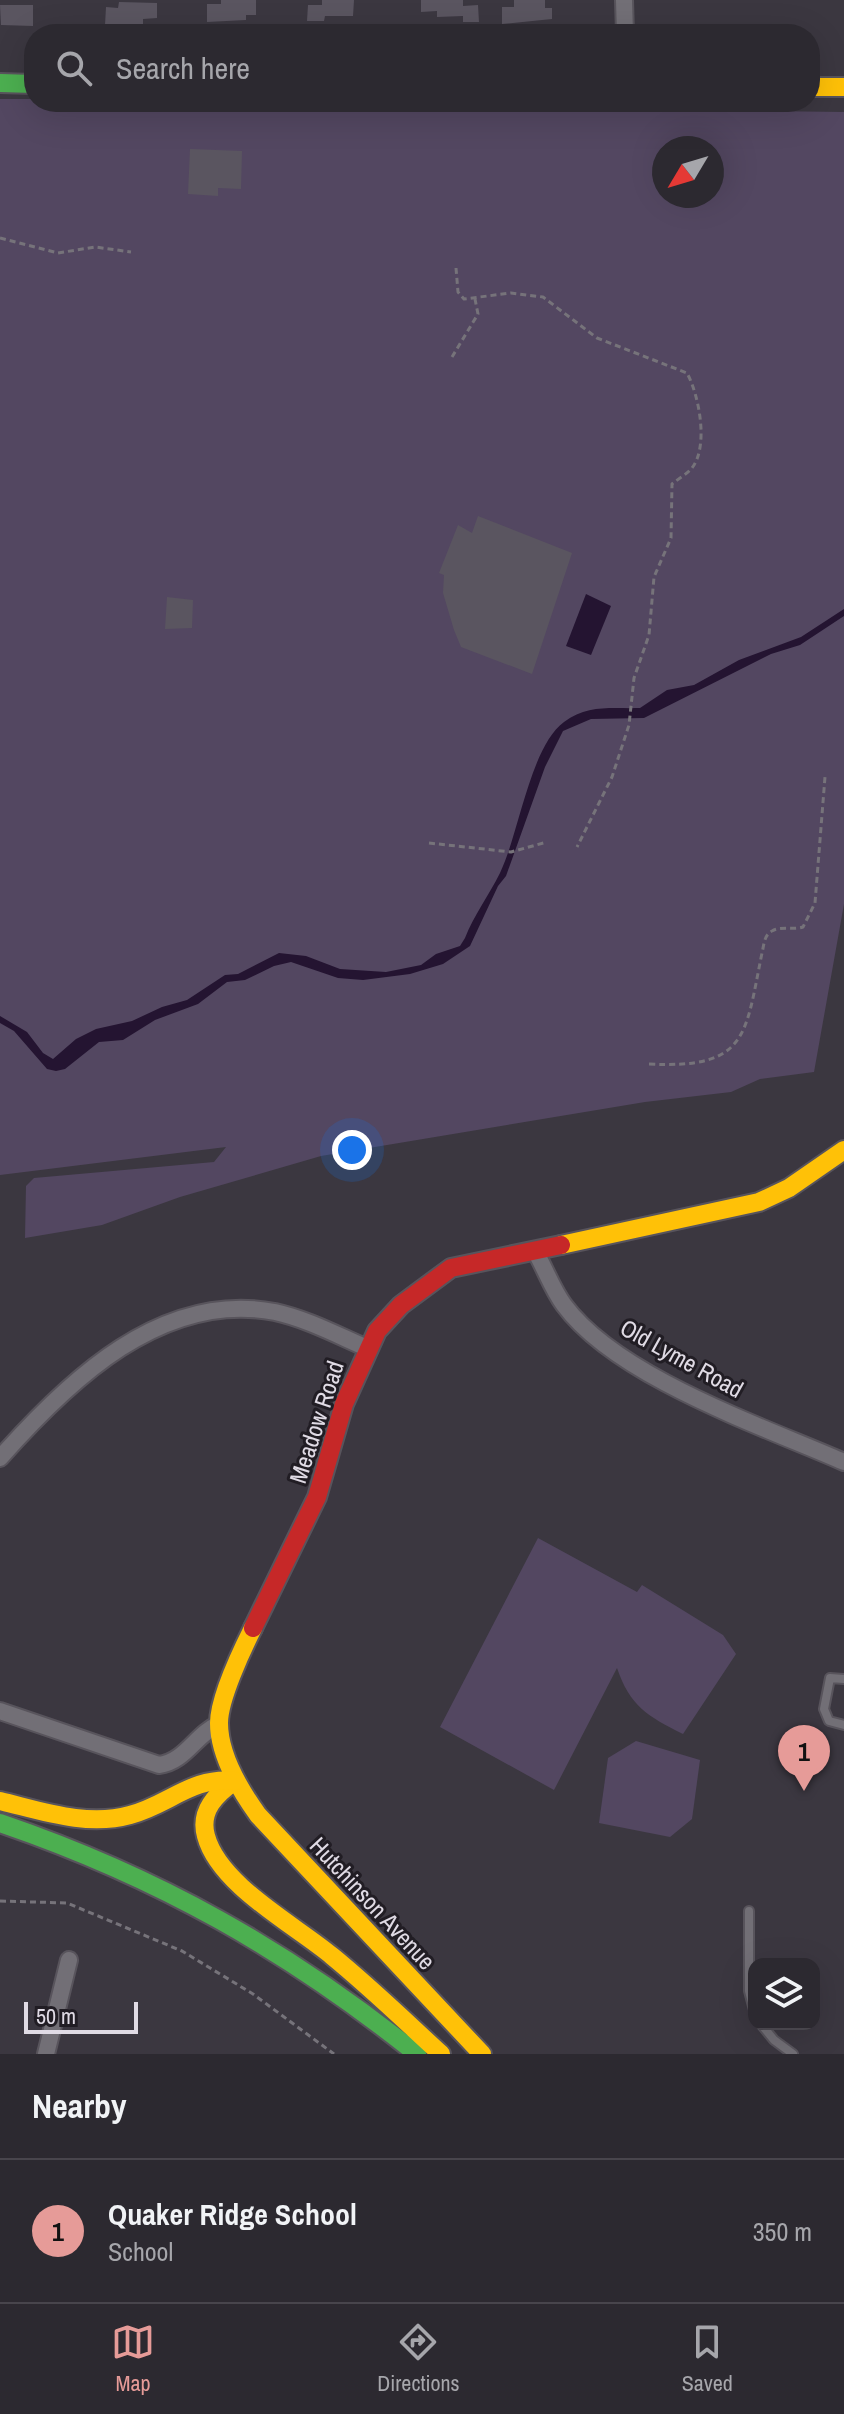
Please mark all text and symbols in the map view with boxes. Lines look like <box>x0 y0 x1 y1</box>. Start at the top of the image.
search box <box>24 24 820 112</box>
icon: search <box>52 46 96 90</box>
text: Search here <box>116 48 250 88</box>
north arrow <box>652 136 724 208</box>
your location <box>332 1130 372 1170</box>
street label: Old Lyme Road <box>615 1311 749 1405</box>
street label: Meadow Road <box>281 1357 351 1487</box>
pin: 1 <box>778 1725 830 1791</box>
street label: Hutchinson Avenue <box>303 1830 443 1976</box>
map controls <box>748 1958 820 2030</box>
button: layers <box>748 1958 820 2030</box>
scale bar <box>24 1998 138 2034</box>
text: 50 m <box>36 2001 76 2031</box>
text: Nearby <box>32 2083 127 2129</box>
text: Quaker Ridge School <box>108 2194 357 2234</box>
text: 1 <box>52 2214 64 2249</box>
text: 350 m <box>753 2214 812 2249</box>
text: School <box>108 2234 173 2269</box>
tab: Map <box>111 2320 155 2398</box>
tab: Directions <box>377 2320 460 2398</box>
tab: Saved <box>682 2320 733 2398</box>

